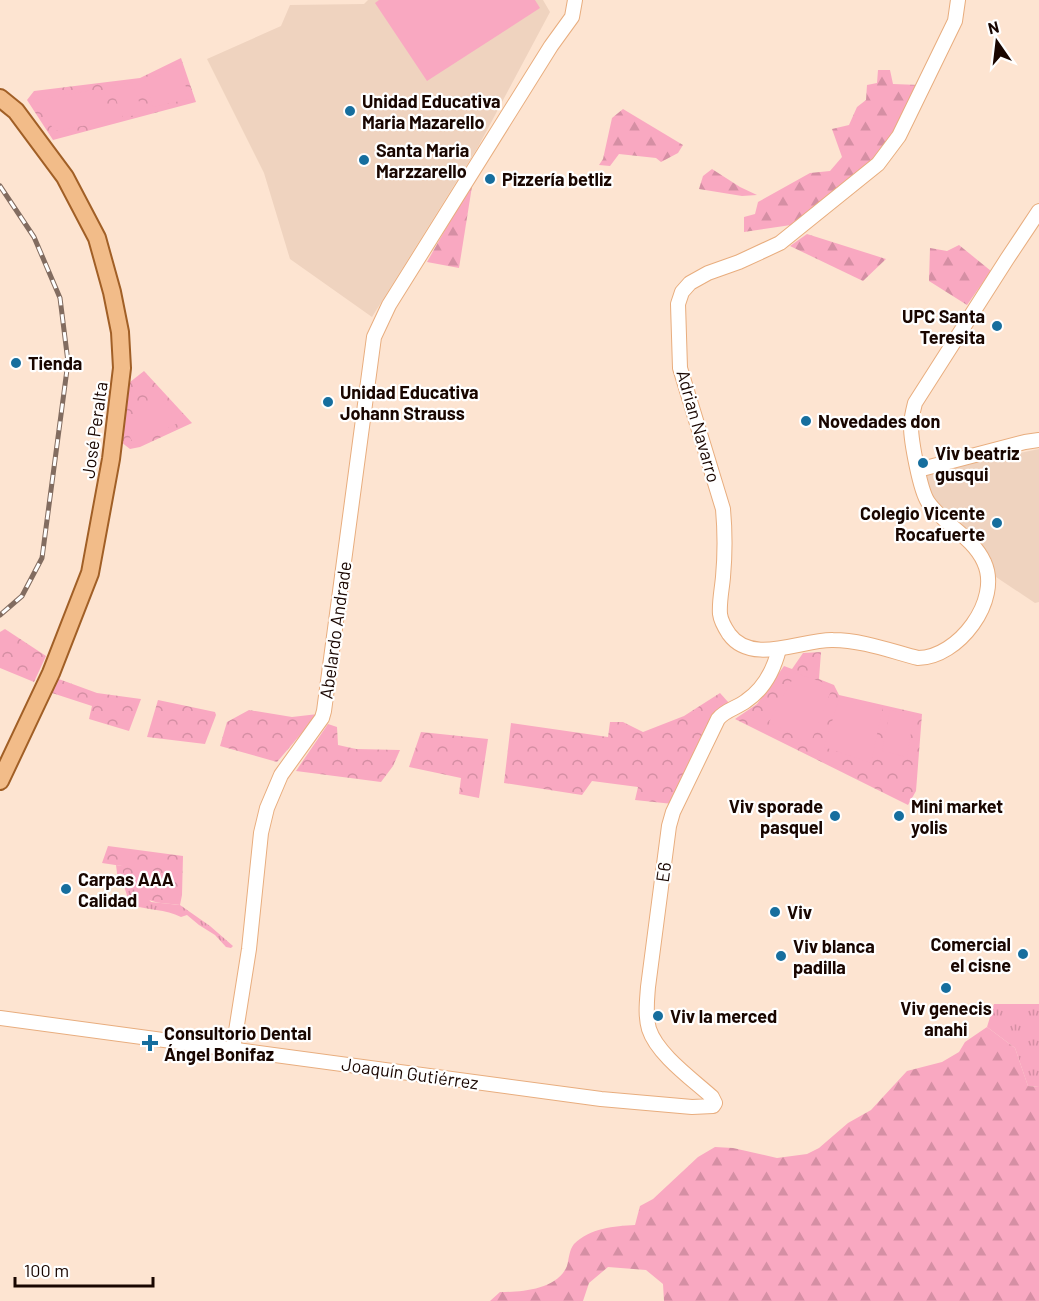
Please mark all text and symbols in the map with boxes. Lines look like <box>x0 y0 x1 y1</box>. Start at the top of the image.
north arrow <box>967 12 1027 72</box>
text: N <box>986 16 1001 37</box>
place label: Unidad Educativa Maria Mazarello <box>362 90 501 133</box>
marker: Unidad Educativa Maria Mazarello <box>343 104 357 118</box>
place label: Santa Maria Marzzarello <box>376 139 469 182</box>
marker: Santa Maria Marzzarello <box>357 153 371 167</box>
place label: Pizzería betliz <box>502 168 612 190</box>
marker: Pizzería betliz <box>483 172 497 186</box>
place label: UPC Santa Teresita <box>902 305 985 348</box>
marker: UPC Santa Teresita <box>990 319 1004 333</box>
place label: Tienda <box>28 352 82 374</box>
marker: Tienda <box>9 356 23 370</box>
street label: Adrian Navarro <box>672 367 726 485</box>
street label: José Peralta <box>76 380 112 480</box>
place label: Unidad Educativa Johann Strauss <box>340 381 479 424</box>
marker: Unidad Educativa Johann Strauss <box>321 395 335 409</box>
place label: Novedades don <box>818 410 940 432</box>
marker: Novedades don <box>799 414 813 428</box>
place label: Viv beatriz gusqui <box>935 442 1020 485</box>
marker: Viv beatriz gusqui <box>916 456 930 470</box>
place label: Colegio Vicente Rocafuerte <box>860 502 985 545</box>
marker: Colegio Vicente Rocafuerte <box>990 516 1004 530</box>
street label: Abelardo Andrade <box>314 560 356 700</box>
place label: Viv sporade pasquel <box>729 795 823 838</box>
place label: Mini market yolis <box>911 795 1003 838</box>
marker: Viv sporade pasquel <box>828 809 842 823</box>
marker: Mini market yolis <box>892 809 906 823</box>
street label: E6 <box>651 860 675 884</box>
place label: Carpas AAA Calidad <box>78 868 174 911</box>
marker: Carpas AAA Calidad <box>59 882 73 896</box>
place label: Viv <box>787 901 812 923</box>
marker: Viv <box>768 905 782 919</box>
place label: Comercial el cisne <box>930 933 1011 976</box>
place label: Viv blanca padilla <box>793 935 875 978</box>
marker: Comercial el cisne <box>1016 947 1030 961</box>
marker: Viv blanca padilla <box>774 949 788 963</box>
marker: Viv genecis anahi <box>939 981 953 995</box>
place label: Viv genecis anahi <box>900 997 992 1040</box>
place label: Viv la merced <box>670 1005 777 1027</box>
marker: Viv la merced <box>651 1009 665 1023</box>
place label: Consultorio Dental Ángel Bonifaz <box>164 1022 311 1065</box>
marker: Consultorio Dental Ángel Bonifaz <box>141 1034 159 1052</box>
street label: Joaquín Gutiérrez <box>340 1052 480 1094</box>
scale bar <box>15 1250 153 1288</box>
text: 100 m <box>24 1259 69 1281</box>

